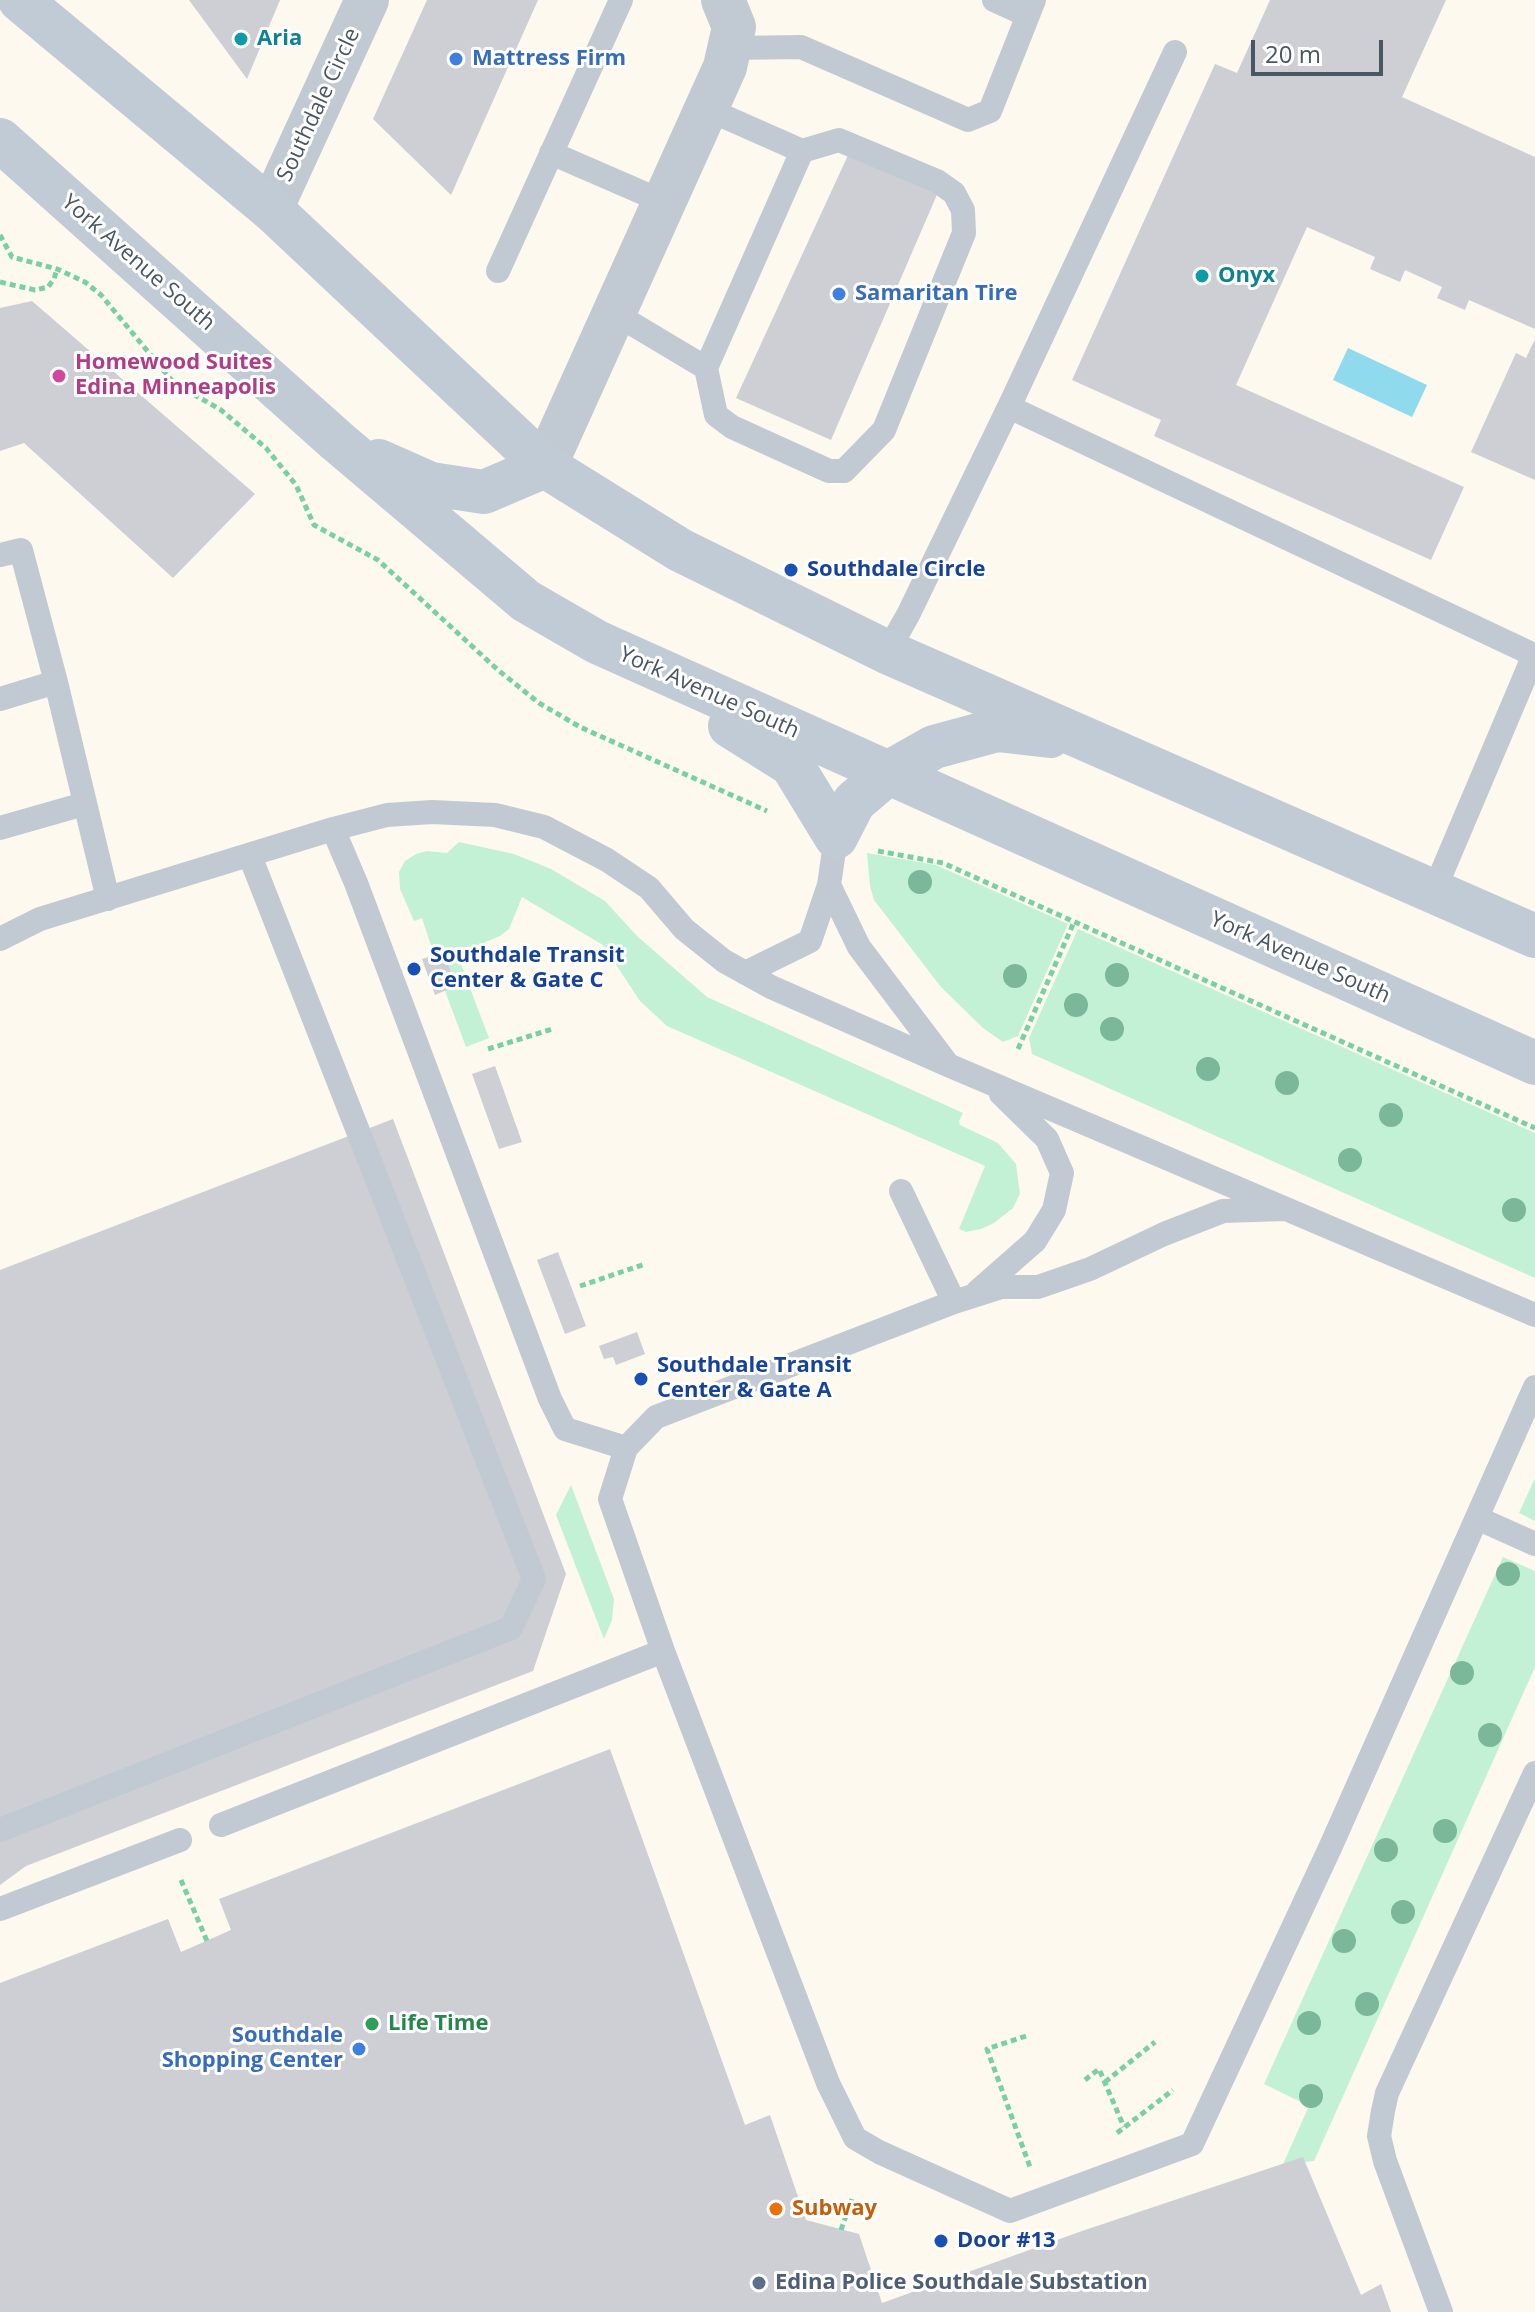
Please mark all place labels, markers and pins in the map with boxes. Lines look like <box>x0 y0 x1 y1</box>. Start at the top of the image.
place label: Aria <box>257 26 302 52</box>
marker: Aria <box>232 30 250 48</box>
place label: Mattress Firm <box>472 46 626 72</box>
marker: Mattress Firm <box>447 50 465 68</box>
place label: Onyx <box>1218 263 1275 289</box>
marker: Onyx <box>1193 267 1211 285</box>
place label: Samaritan Tire <box>855 281 1017 307</box>
marker: Samaritan Tire <box>830 285 848 303</box>
place label: Homewood Suites Edina Minneapolis <box>75 350 276 402</box>
marker: Homewood Suites Edina Minneapolis <box>50 367 68 385</box>
place label: Southdale Circle <box>807 557 986 583</box>
marker: Southdale Circle <box>782 561 800 579</box>
place label: Southdale Transit Center & Gate C <box>430 943 625 994</box>
marker: Southdale Transit Center & Gate C <box>405 960 423 978</box>
place label: Southdale Transit Center & Gate A <box>657 1353 852 1404</box>
marker: Southdale Transit Center & Gate A <box>632 1370 650 1388</box>
place label: Life Time <box>388 2011 488 2037</box>
marker: Life Time <box>363 2015 381 2033</box>
place label: Southdale Shopping Center <box>162 2023 343 2074</box>
marker: Southdale Shopping Center <box>350 2040 368 2058</box>
place label: Subway <box>792 2196 877 2222</box>
marker: Subway <box>767 2200 785 2218</box>
place label: Door #13 <box>957 2228 1056 2254</box>
marker: Door #13 <box>932 2232 950 2250</box>
place label: Edina Police Southdale Substation <box>775 2270 1148 2296</box>
marker: Edina Police Southdale Substation <box>750 2274 768 2292</box>

